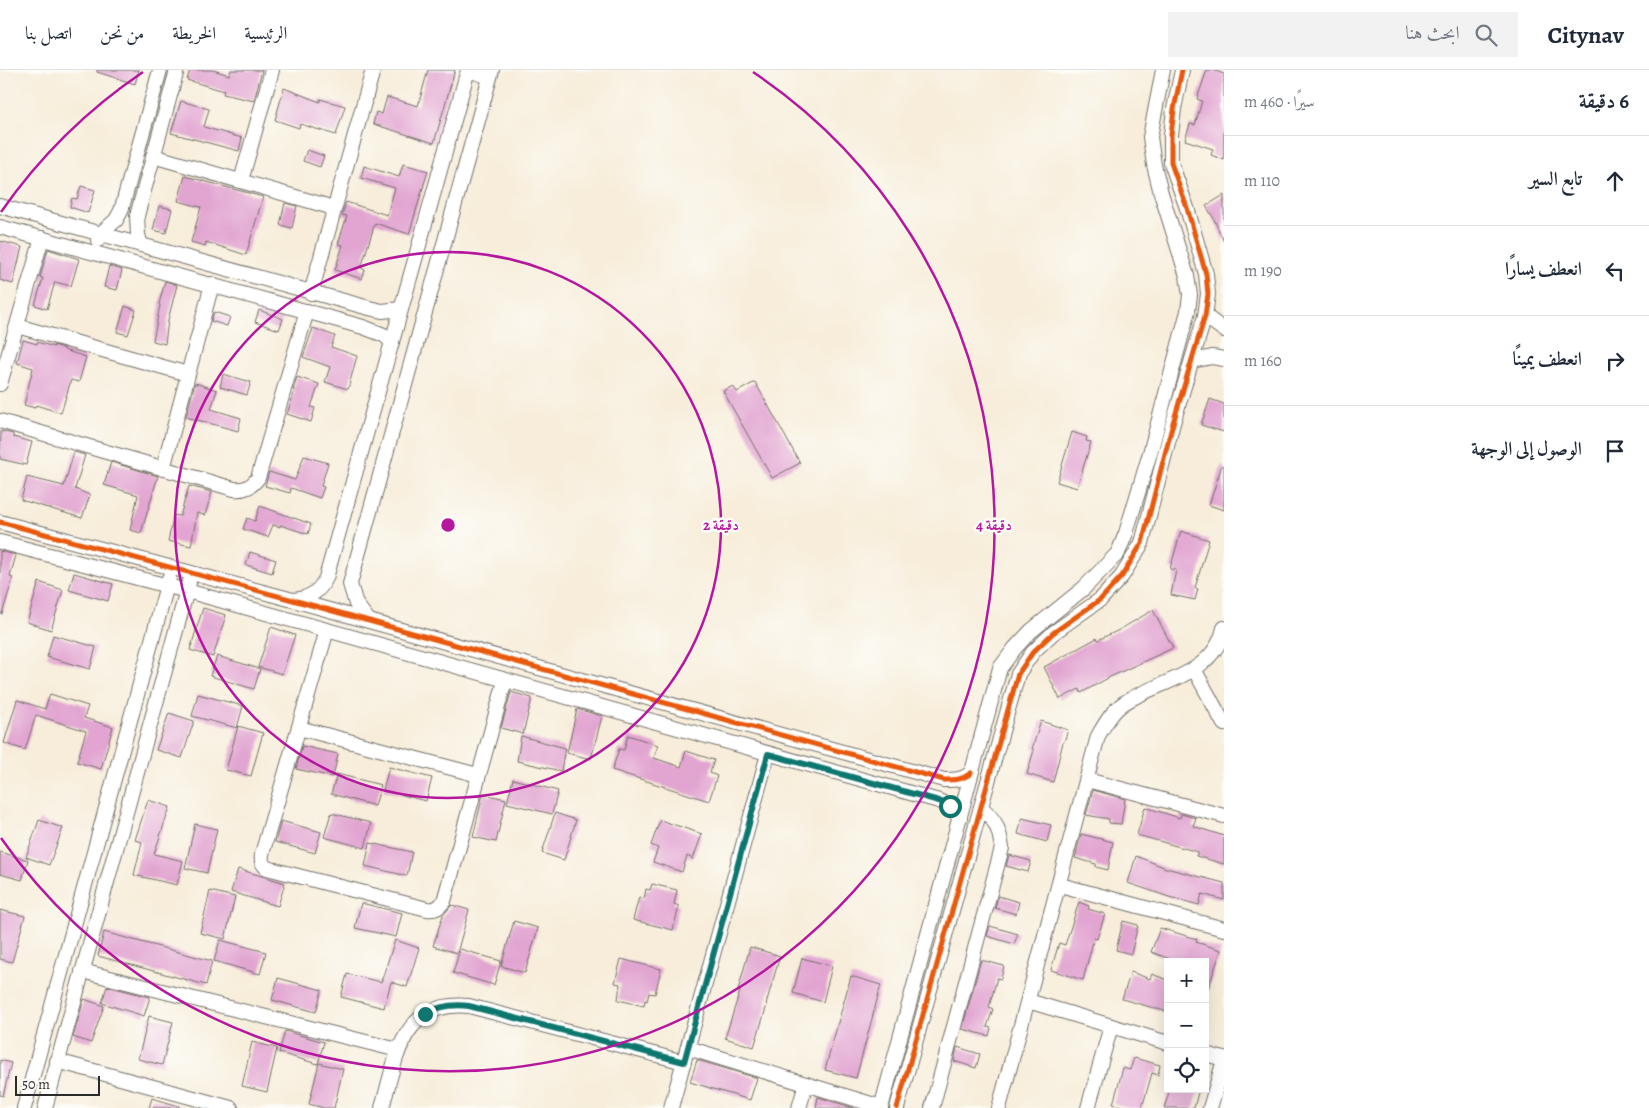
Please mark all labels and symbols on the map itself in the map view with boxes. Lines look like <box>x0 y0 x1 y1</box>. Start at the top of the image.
text: 2 دقيقة <box>703 515 739 535</box>
text: 4 دقيقة <box>976 515 1012 535</box>
centre of rings <box>439 516 457 534</box>
route start <box>939 795 962 818</box>
route end <box>414 1003 437 1026</box>
scale bar <box>15 1073 100 1096</box>

